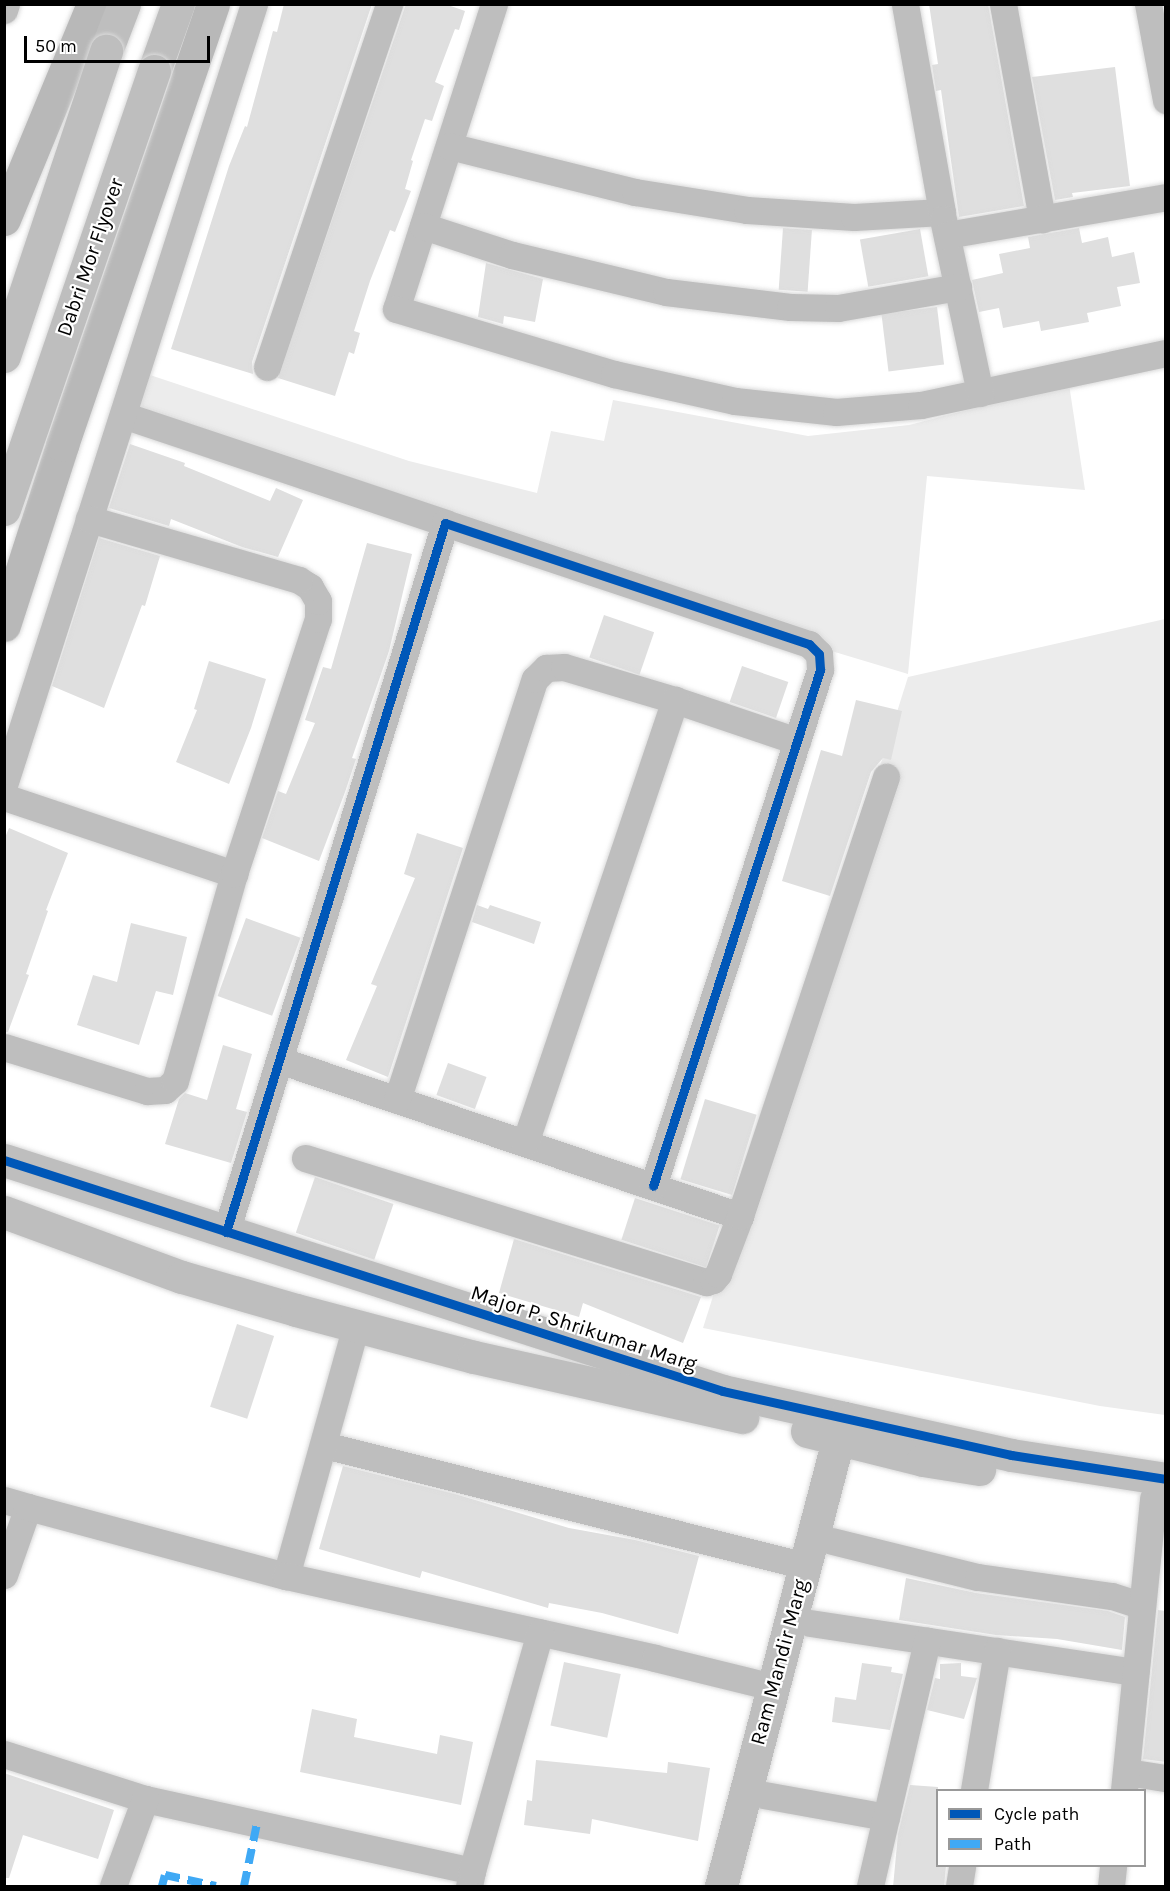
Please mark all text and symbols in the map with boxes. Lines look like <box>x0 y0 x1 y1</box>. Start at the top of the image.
scale bar <box>27 24 213 62</box>
text: 50 m <box>35 35 77 57</box>
street label: Dabri Mor Flyover <box>51 175 129 339</box>
street label: Major P. Shrikumar Marg <box>468 1279 700 1377</box>
street label: Ram Mandir Marg <box>745 1576 813 1748</box>
legend <box>936 1789 1146 1867</box>
text: Cycle path <box>994 1803 1079 1825</box>
text: Path <box>994 1833 1032 1855</box>

